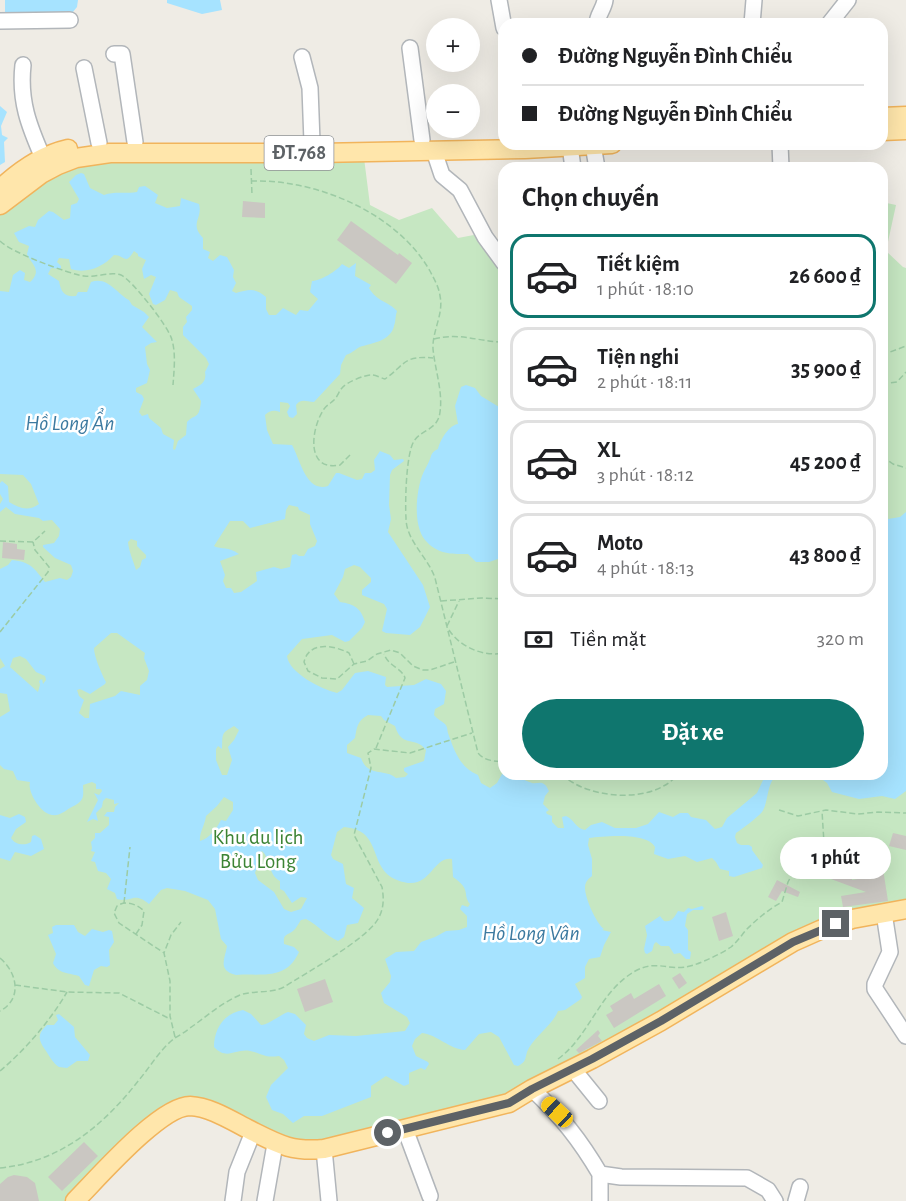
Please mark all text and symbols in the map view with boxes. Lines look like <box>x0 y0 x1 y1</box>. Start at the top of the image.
map controls <box>426 18 480 138</box>
button: + <box>426 18 480 72</box>
text: Đường Nguyễn Đình Chiểu <box>558 45 792 67</box>
button: − <box>426 84 480 138</box>
text: Đường Nguyễn Đình Chiểu <box>558 103 792 125</box>
road number: ĐT.768 <box>264 136 334 170</box>
text: Chọn chuyến <box>522 184 659 211</box>
icon: car <box>525 249 579 303</box>
text: Tiết kiệm <box>597 253 680 275</box>
text: 26 600 ₫ <box>789 265 861 287</box>
text: 1 phút · 18:10 <box>597 279 694 299</box>
icon: car <box>525 342 579 396</box>
text: Tiện nghi <box>597 346 679 368</box>
text: 35 900 ₫ <box>791 358 861 380</box>
text: 2 phút · 18:11 <box>597 372 692 392</box>
water label: Hồ Long Ẩn <box>25 408 115 434</box>
icon: car <box>525 435 579 489</box>
text: XL <box>597 439 620 461</box>
text: 45 200 ₫ <box>790 451 861 473</box>
text: 3 phút · 18:12 <box>597 465 694 485</box>
icon: car <box>525 528 579 582</box>
text: Moto <box>597 532 643 554</box>
text: 43 800 ₫ <box>789 544 861 566</box>
text: 4 phút · 18:13 <box>597 558 694 578</box>
icon: cash <box>522 623 555 656</box>
text: Tiền mặt <box>570 628 646 650</box>
text: 320 m <box>817 629 864 649</box>
button: Đặt xe <box>522 699 864 768</box>
park label: Khu du lịch Bửu Long <box>213 827 303 872</box>
callout: 1 phút <box>780 837 892 879</box>
text: 1 phút <box>811 848 860 868</box>
route end <box>822 910 849 937</box>
water label: Hồ Long Vân <box>482 922 580 944</box>
car <box>538 1093 576 1131</box>
route start <box>374 1119 401 1146</box>

